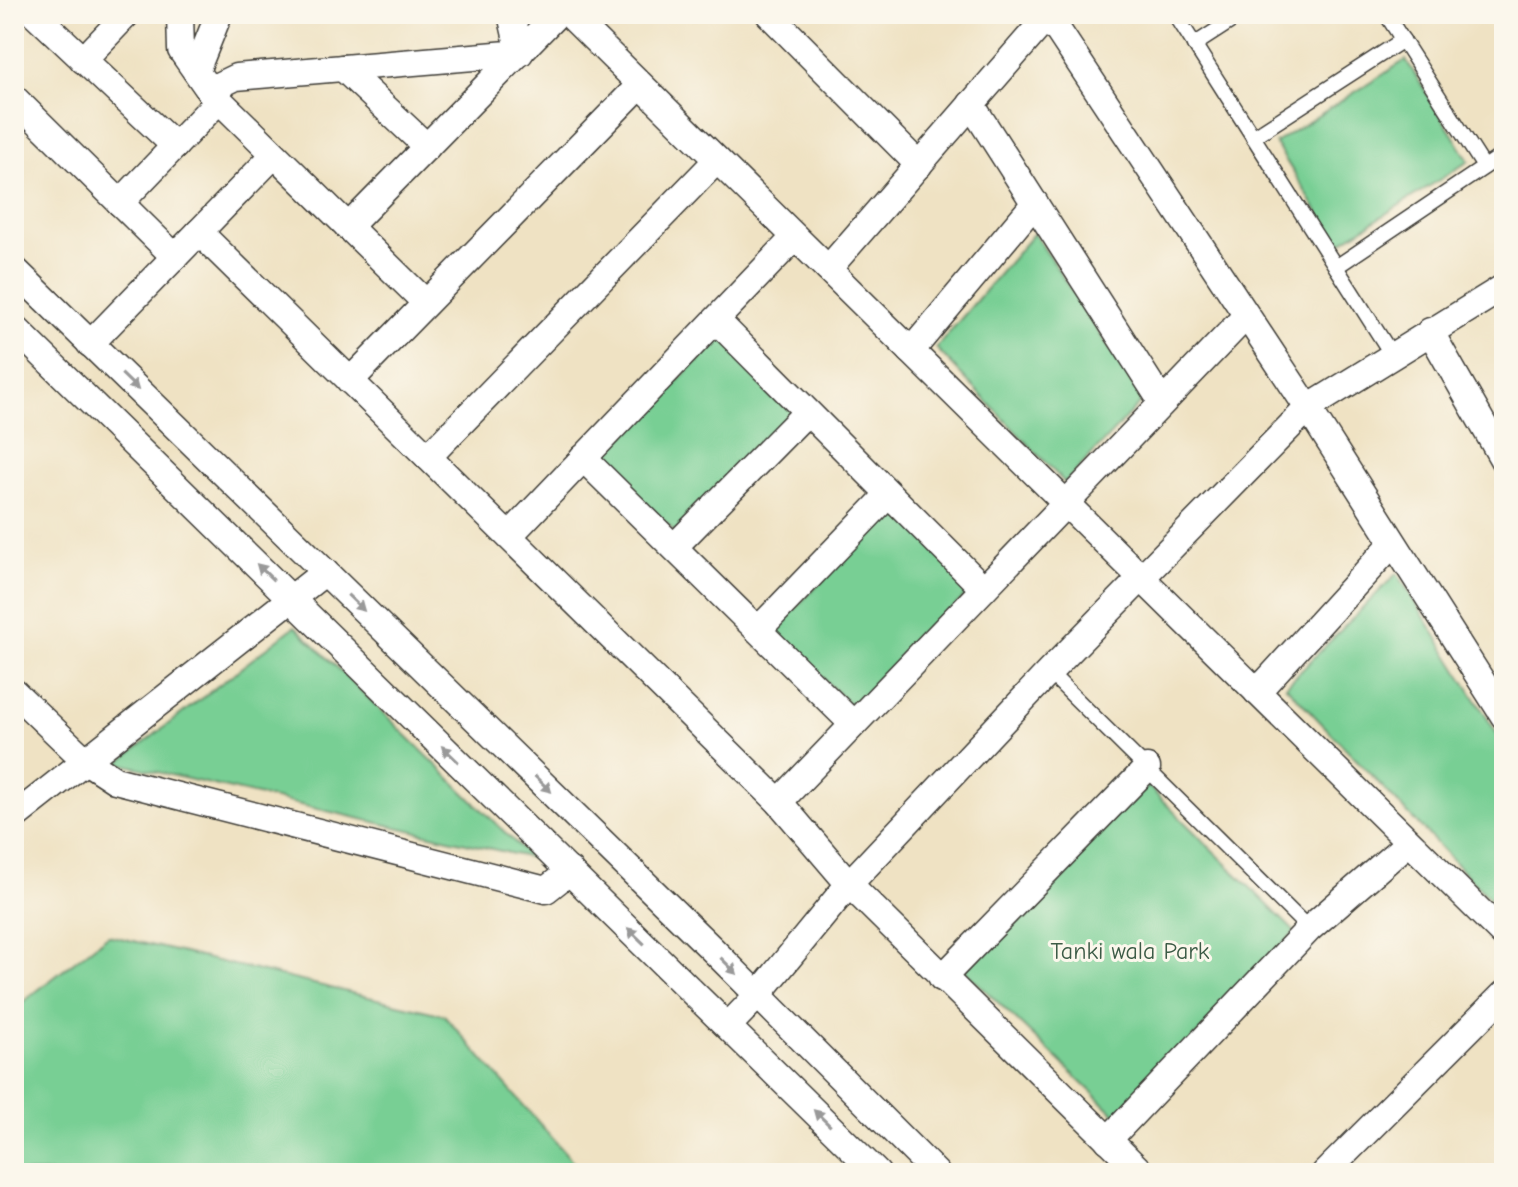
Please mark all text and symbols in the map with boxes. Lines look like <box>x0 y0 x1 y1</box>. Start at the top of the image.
one-way arrow <box>120 372 139 391</box>
one-way arrow <box>256 563 275 582</box>
one-way arrow <box>346 593 365 611</box>
one-way arrow <box>441 745 460 764</box>
one-way arrow <box>533 774 552 793</box>
one-way arrow <box>627 927 646 946</box>
park label: Tanki wala Park <box>1051 937 1210 965</box>
one-way arrow <box>719 956 738 975</box>
one-way arrow <box>813 1110 832 1128</box>

